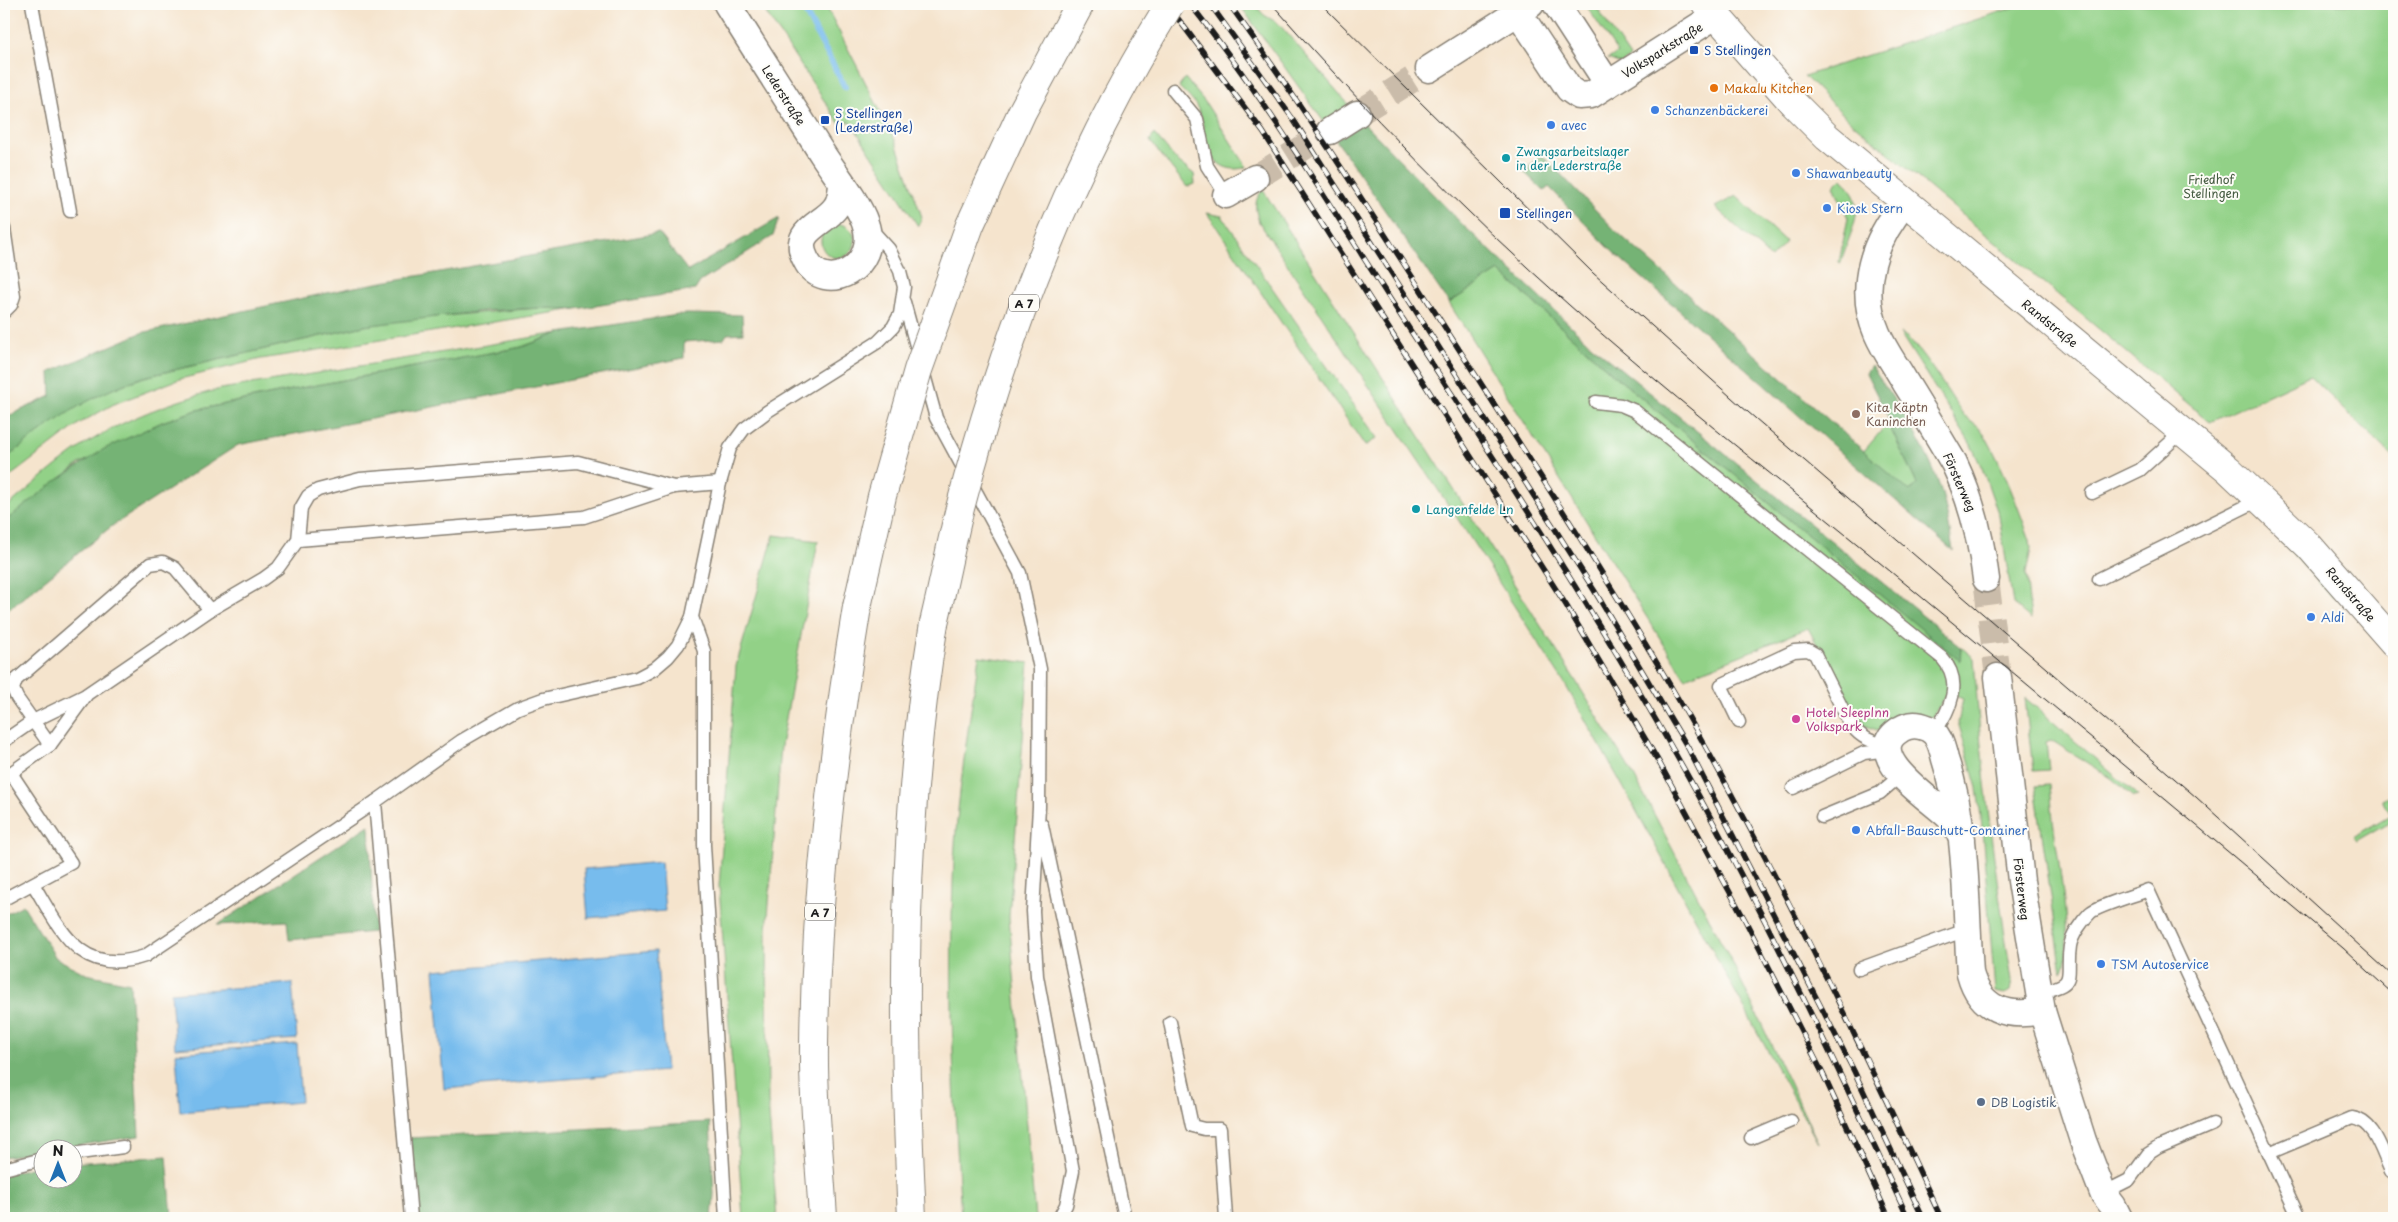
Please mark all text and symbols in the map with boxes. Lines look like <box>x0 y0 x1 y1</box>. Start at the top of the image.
street label: Volksparkstraße <box>1618 18 1706 82</box>
place label: S Stellingen <box>1704 41 1771 59</box>
marker: S Stellingen <box>1688 44 1700 56</box>
street label: Lederstraße <box>758 61 810 129</box>
place label: Makalu Kitchen <box>1724 79 1813 97</box>
marker: Makalu Kitchen <box>1708 82 1720 94</box>
place label: Schanzenbäckerei <box>1665 101 1768 119</box>
place label: S Stellingen (Lederstraße) <box>835 104 913 136</box>
marker: Schanzenbäckerei <box>1649 104 1661 116</box>
marker: S Stellingen (Lederstraße) <box>819 114 831 126</box>
place label: avec <box>1561 116 1587 134</box>
marker: avec <box>1545 119 1557 131</box>
place label: Zwangsarbeitslager in der Lederstraße <box>1516 142 1630 174</box>
marker: Zwangsarbeitslager in der Lederstraße <box>1500 152 1512 164</box>
place label: Shawanbeauty <box>1806 164 1892 182</box>
marker: Shawanbeauty <box>1790 167 1802 179</box>
park label: Friedhof Stellingen <box>2183 170 2239 202</box>
place label: Kiosk Stern <box>1837 199 1903 217</box>
marker: Kiosk Stern <box>1821 202 1833 214</box>
place label: Stellingen <box>1516 204 1572 222</box>
marker: Stellingen <box>1498 206 1512 220</box>
road number: A 7 <box>1009 294 1039 312</box>
street label: Randstraße <box>2018 295 2082 351</box>
place label: Kita Käptn Kaninchen <box>1866 398 1928 430</box>
marker: Kita Käptn Kaninchen <box>1850 408 1862 420</box>
street label: Försterweg <box>1939 450 1981 514</box>
place label: Langenfelde Ln <box>1426 500 1514 518</box>
marker: Langenfelde Ln <box>1410 503 1422 515</box>
street label: Randstraße <box>2322 563 2380 625</box>
place label: Aldi <box>2321 608 2344 626</box>
marker: Aldi <box>2305 611 2317 623</box>
place label: Hotel SleepInn Volkspark <box>1806 703 1889 735</box>
marker: Hotel SleepInn Volkspark <box>1790 713 1802 725</box>
place label: Abfall-Bauschutt-Container <box>1866 821 2028 839</box>
marker: Abfall-Bauschutt-Container <box>1850 824 1862 836</box>
street label: Försterweg <box>2009 857 2035 921</box>
road number: A 7 <box>805 904 835 920</box>
place label: TSM Autoservice <box>2111 955 2209 973</box>
marker: TSM Autoservice <box>2095 958 2107 970</box>
place label: DB Logistik <box>1991 1093 2057 1111</box>
marker: DB Logistik <box>1975 1096 1987 1108</box>
north arrow <box>32 1140 82 1190</box>
text: N <box>52 1140 64 1161</box>

